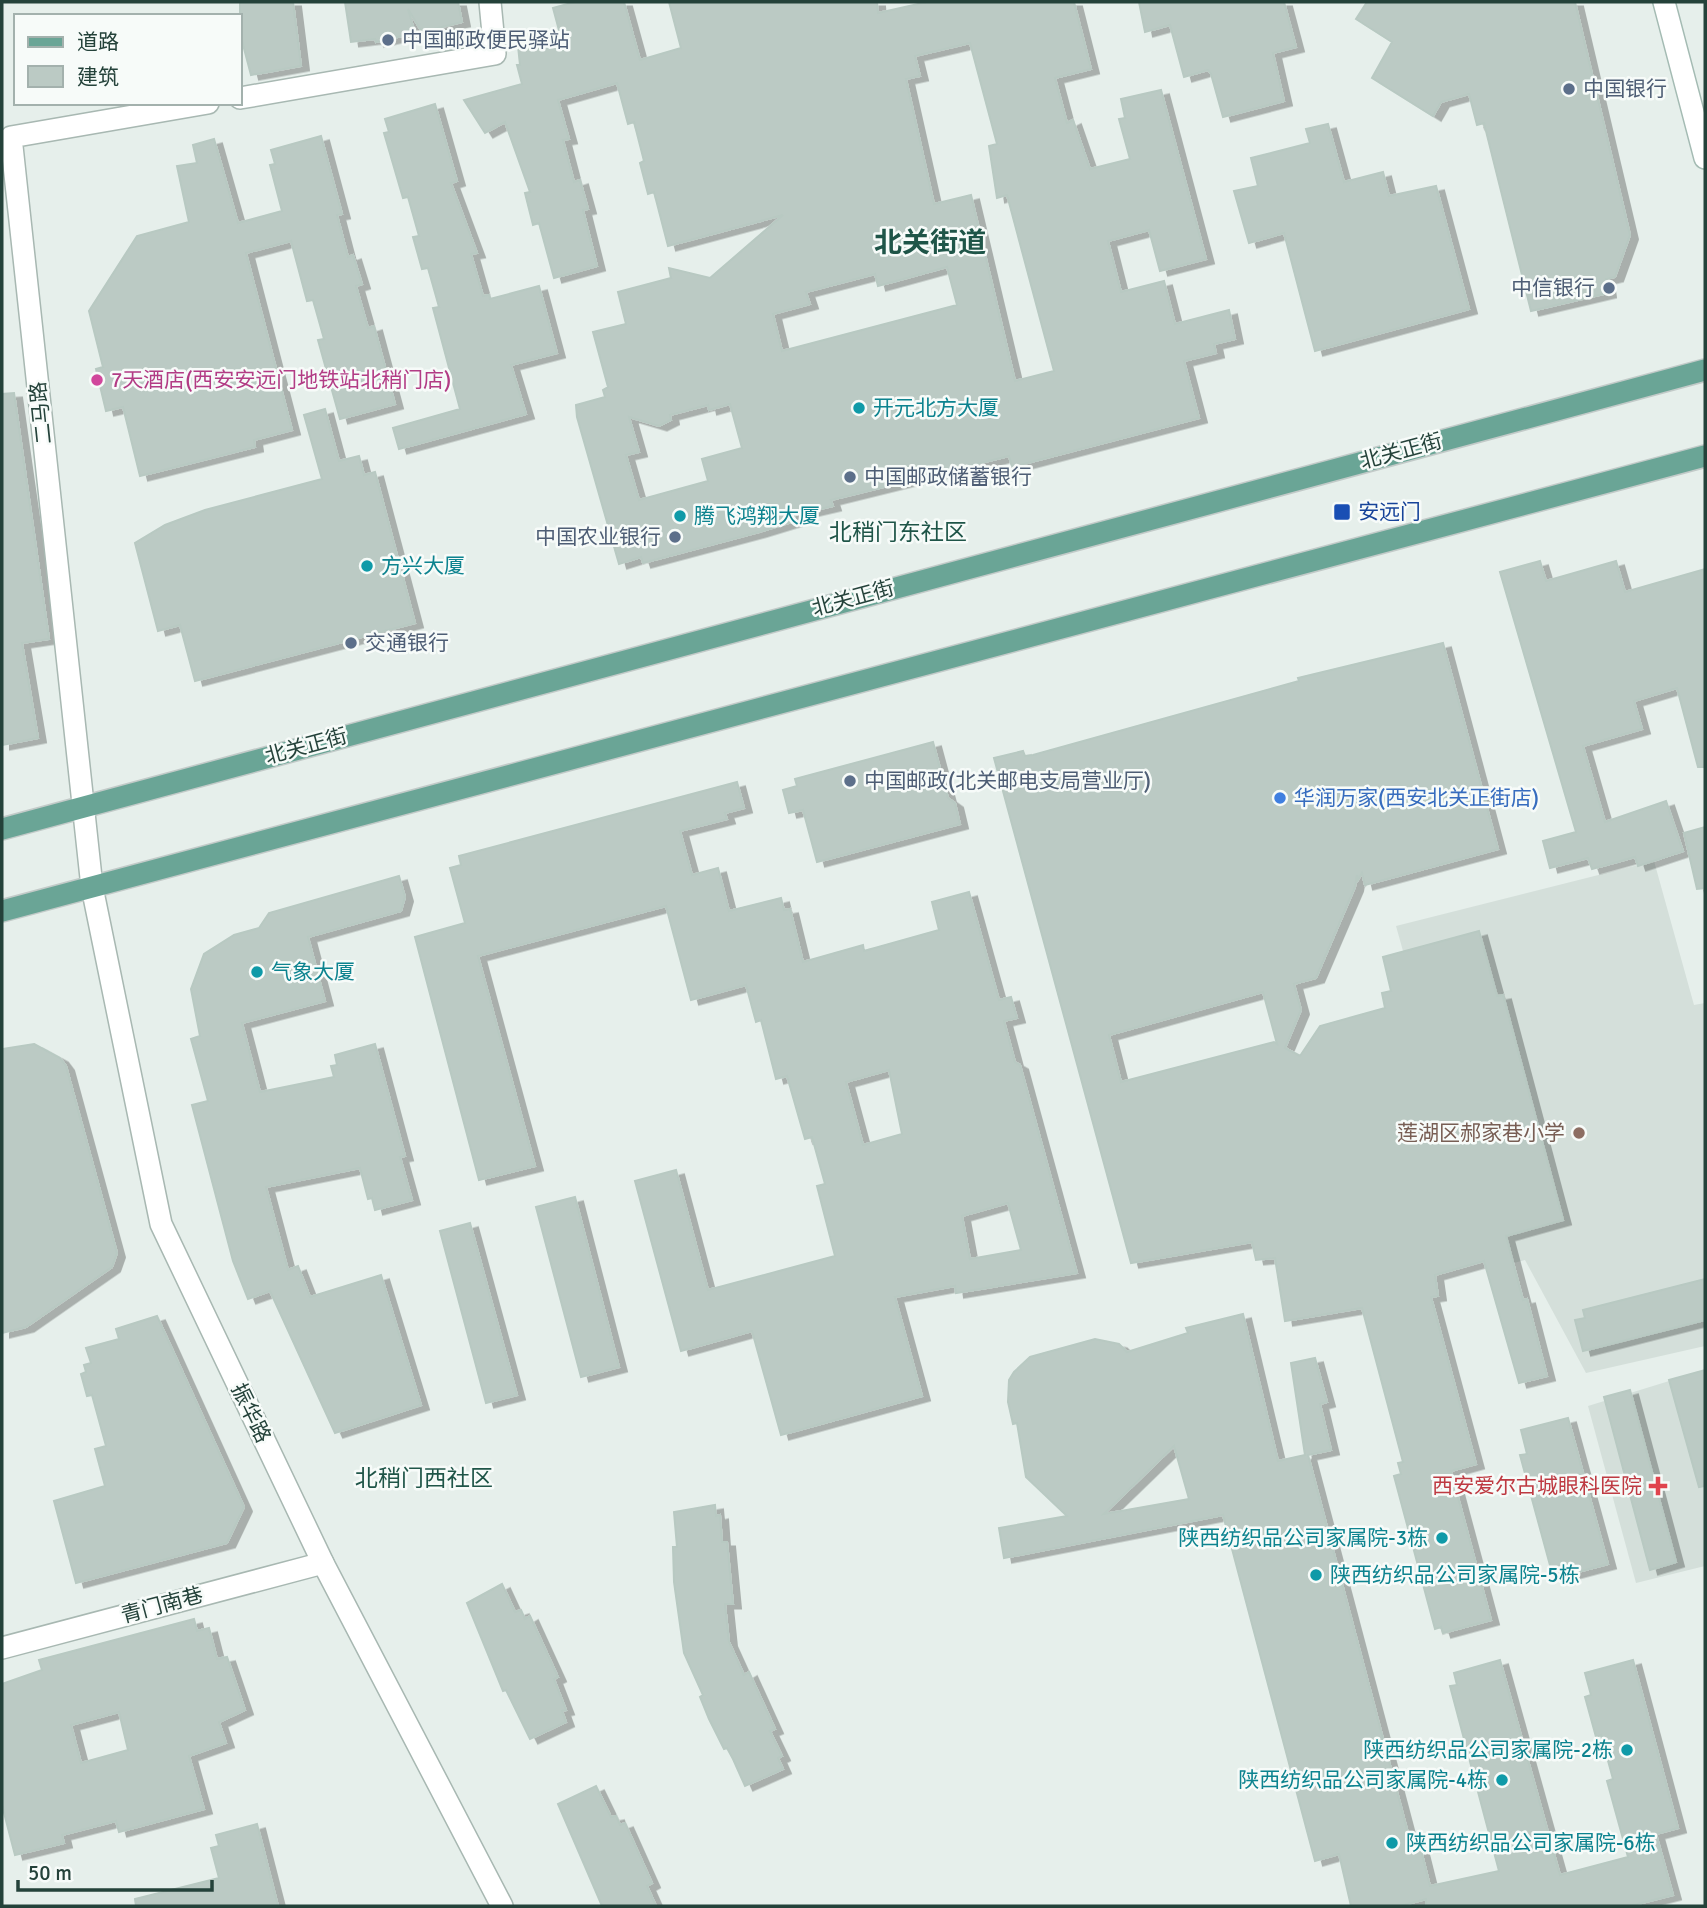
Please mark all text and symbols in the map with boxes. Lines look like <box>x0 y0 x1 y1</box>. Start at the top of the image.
legend <box>14 14 242 105</box>
place label: 中国邮政便民驿站 <box>402 27 570 53</box>
text: 道路 <box>77 29 119 55</box>
marker: 中国邮政便民驿站 <box>380 32 396 48</box>
text: 建筑 <box>77 64 119 90</box>
place label: 中国银行 <box>1583 76 1667 102</box>
marker: 中国银行 <box>1561 81 1577 97</box>
district label: 北关街道 <box>874 226 986 260</box>
place label: 中信银行 <box>1511 275 1595 301</box>
marker: 中信银行 <box>1601 280 1617 296</box>
place label: 7天酒店(西安安远门地铁站北稍门店) <box>111 367 451 393</box>
marker: 7天酒店(西安安远门地铁站北稍门店) <box>89 372 105 388</box>
street label: 二马路 <box>25 380 57 446</box>
place label: 开元北方大厦 <box>873 395 999 421</box>
marker: 开元北方大厦 <box>851 400 867 416</box>
street label: 北关正街 <box>1357 428 1445 474</box>
place label: 中国邮政储蓄银行 <box>864 464 1032 490</box>
marker: 中国邮政储蓄银行 <box>842 469 858 485</box>
place label: 安远门 <box>1358 499 1421 525</box>
marker: 安远门 <box>1332 502 1352 522</box>
place label: 腾飞鸿翔大厦 <box>694 503 820 529</box>
marker: 腾飞鸿翔大厦 <box>672 508 688 524</box>
district label: 北稍门东社区 <box>829 518 967 547</box>
place label: 中国农业银行 <box>535 524 661 550</box>
marker: 中国农业银行 <box>667 529 683 545</box>
place label: 方兴大厦 <box>381 553 465 579</box>
marker: 方兴大厦 <box>359 558 375 574</box>
street label: 北关正街 <box>809 575 897 621</box>
place label: 交通银行 <box>365 630 449 656</box>
marker: 交通银行 <box>343 635 359 651</box>
street label: 北关正街 <box>262 723 350 769</box>
place label: 中国邮政(北关邮电支局营业厅) <box>864 768 1151 794</box>
marker: 中国邮政(北关邮电支局营业厅) <box>842 773 858 789</box>
place label: 华润万家(西安北关正街店) <box>1294 785 1539 811</box>
marker: 华润万家(西安北关正街店) <box>1272 790 1288 806</box>
place label: 气象大厦 <box>271 959 355 985</box>
marker: 气象大厦 <box>249 964 265 980</box>
place label: 莲湖区郝家巷小学 <box>1397 1120 1565 1146</box>
marker: 莲湖区郝家巷小学 <box>1571 1125 1587 1141</box>
street label: 振华路 <box>226 1379 276 1447</box>
district label: 北稍门西社区 <box>355 1464 493 1493</box>
place label: 西安爱尔古城眼科医院 <box>1432 1473 1642 1499</box>
marker: 西安爱尔古城眼科医院 <box>1648 1476 1668 1496</box>
place label: 陕西纺织品公司家属院-3栋 <box>1178 1525 1428 1551</box>
marker: 陕西纺织品公司家属院-3栋 <box>1434 1530 1450 1546</box>
place label: 陕西纺织品公司家属院-5栋 <box>1330 1562 1580 1588</box>
marker: 陕西纺织品公司家属院-5栋 <box>1308 1567 1324 1583</box>
street label: 青门南巷 <box>118 1582 206 1628</box>
place label: 陕西纺织品公司家属院-2栋 <box>1363 1737 1613 1763</box>
marker: 陕西纺织品公司家属院-2栋 <box>1619 1742 1635 1758</box>
place label: 陕西纺织品公司家属院-4栋 <box>1238 1767 1488 1793</box>
marker: 陕西纺织品公司家属院-4栋 <box>1494 1772 1510 1788</box>
place label: 陕西纺织品公司家属院-6栋 <box>1406 1830 1656 1856</box>
marker: 陕西纺织品公司家属院-6栋 <box>1384 1835 1400 1851</box>
scale bar <box>18 1848 212 1892</box>
text: 50 m <box>28 1860 72 1886</box>

